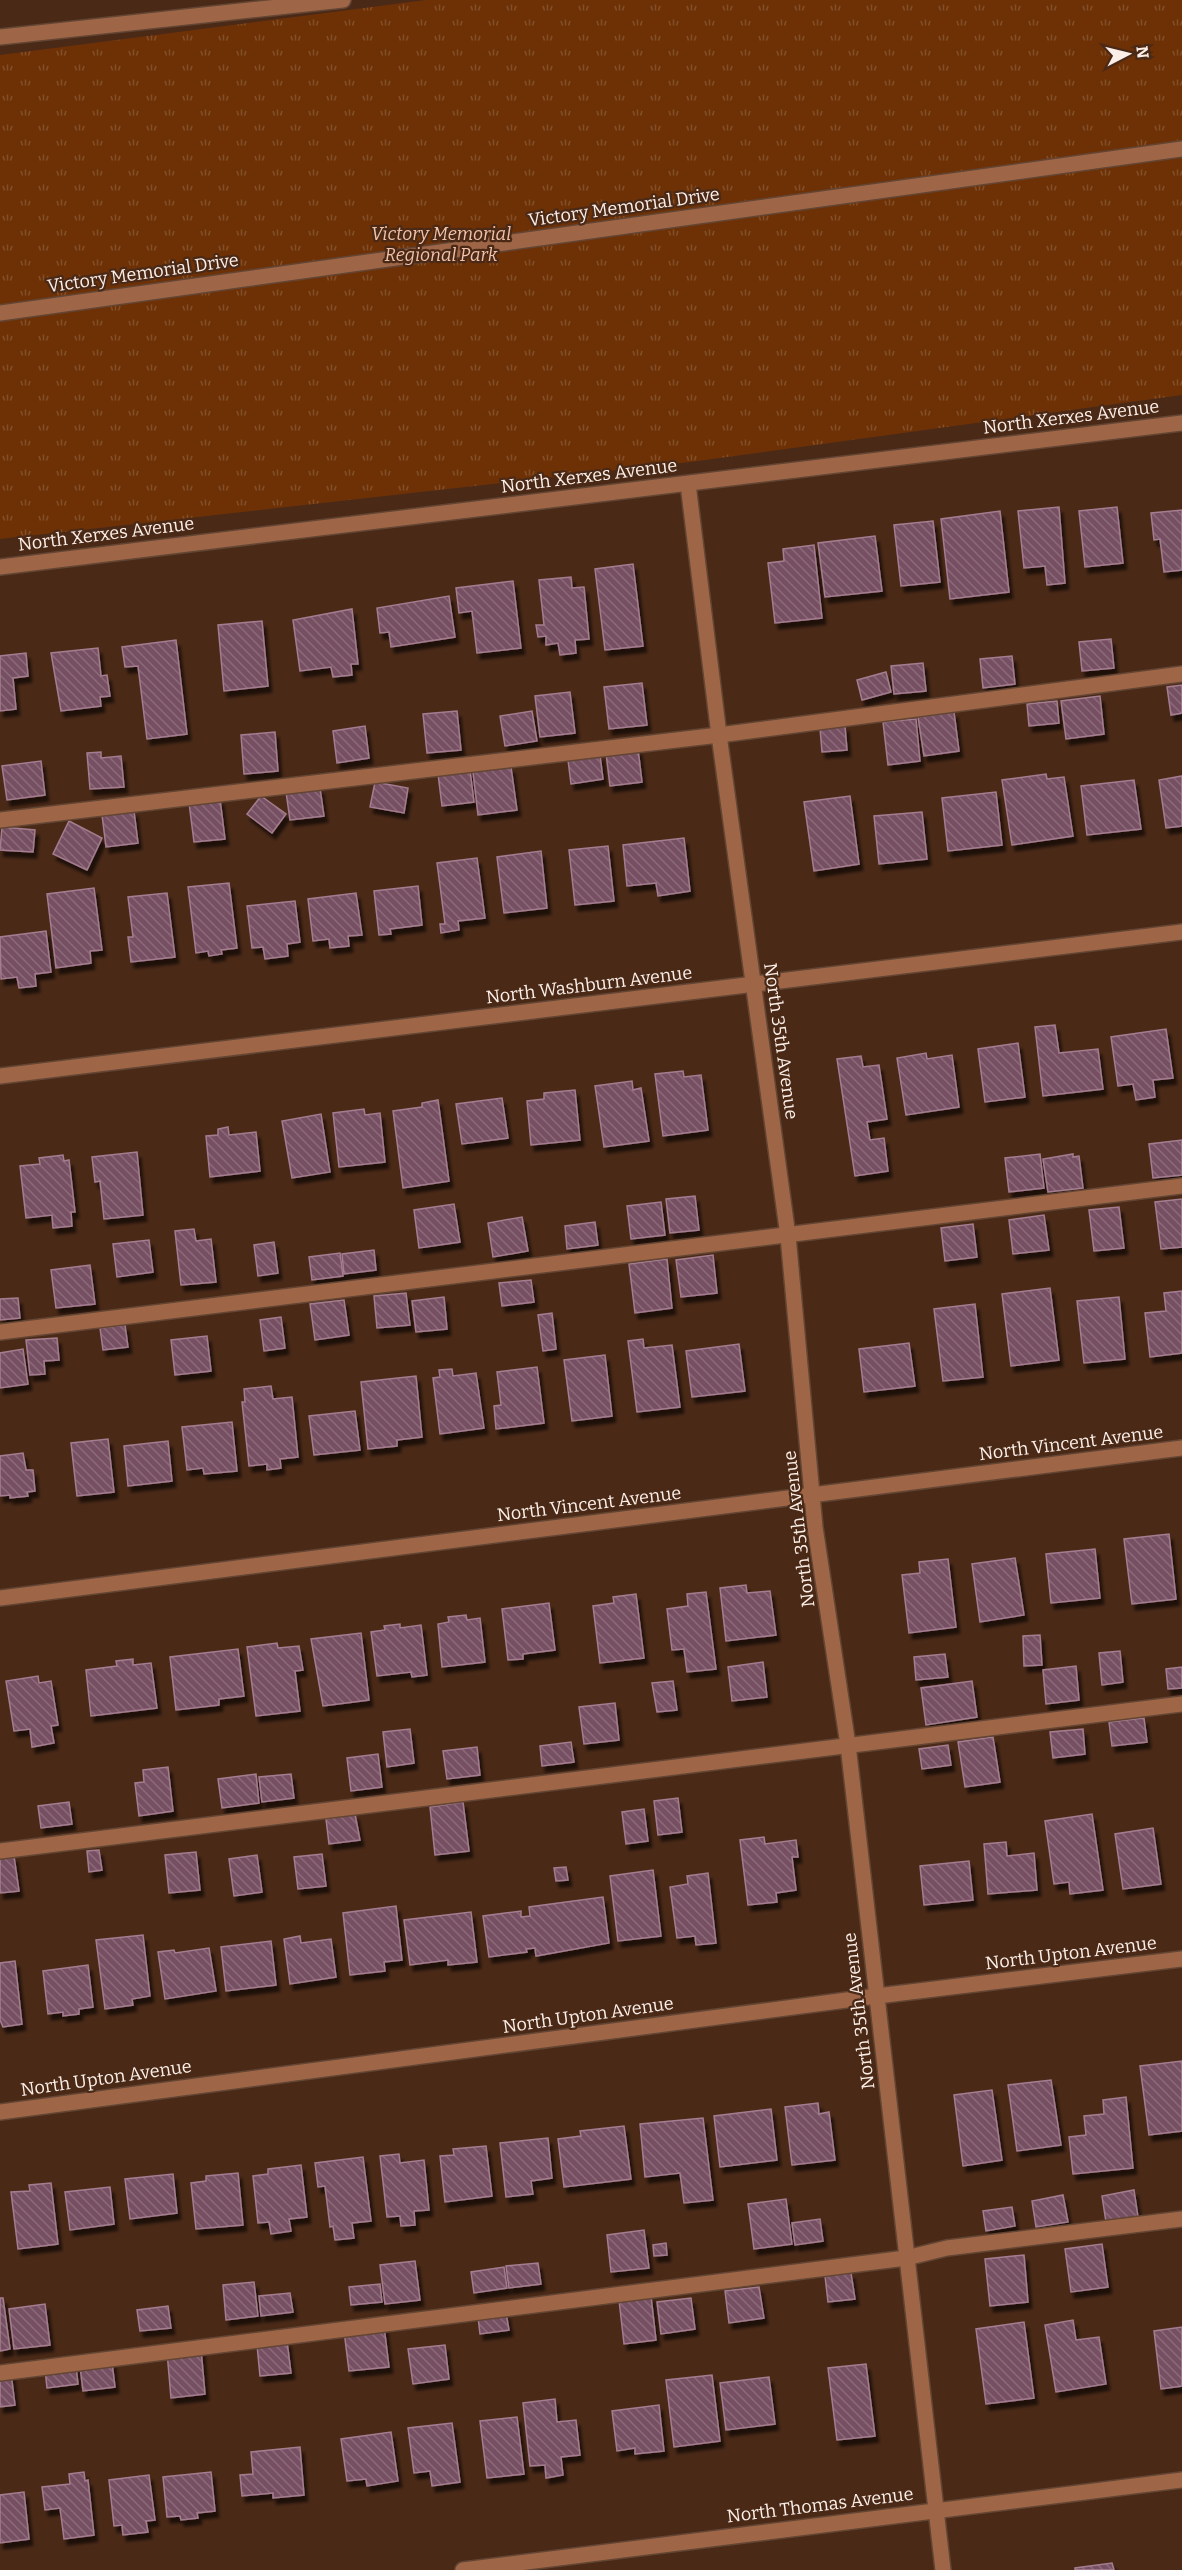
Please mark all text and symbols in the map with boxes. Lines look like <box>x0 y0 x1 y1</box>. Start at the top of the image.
north arrow <box>1098 24 1158 84</box>
text: N <box>1132 45 1153 60</box>
street label: Victory Memorial Drive <box>527 183 721 231</box>
park label: Victory Memorial Regional Park <box>371 223 511 266</box>
street label: Victory Memorial Drive <box>46 249 240 297</box>
street label: North Xerxes Avenue <box>982 395 1160 439</box>
street label: North Xerxes Avenue <box>500 454 678 498</box>
street label: North Xerxes Avenue <box>17 512 195 556</box>
street label: North Washburn Avenue <box>485 961 693 1009</box>
street label: North 35th Avenue <box>759 961 803 1121</box>
street label: North Vincent Avenue <box>978 1421 1164 1465</box>
street label: North 35th Avenue <box>778 1449 820 1609</box>
street label: North Vincent Avenue <box>496 1482 682 1526</box>
street label: North 35th Avenue <box>838 1931 880 2091</box>
street label: North Upton Avenue <box>984 1932 1158 1974</box>
street label: North Upton Avenue <box>501 1992 675 2038</box>
street label: North Upton Avenue <box>19 2055 193 2101</box>
street label: North Thomas Avenue <box>725 2483 915 2527</box>

